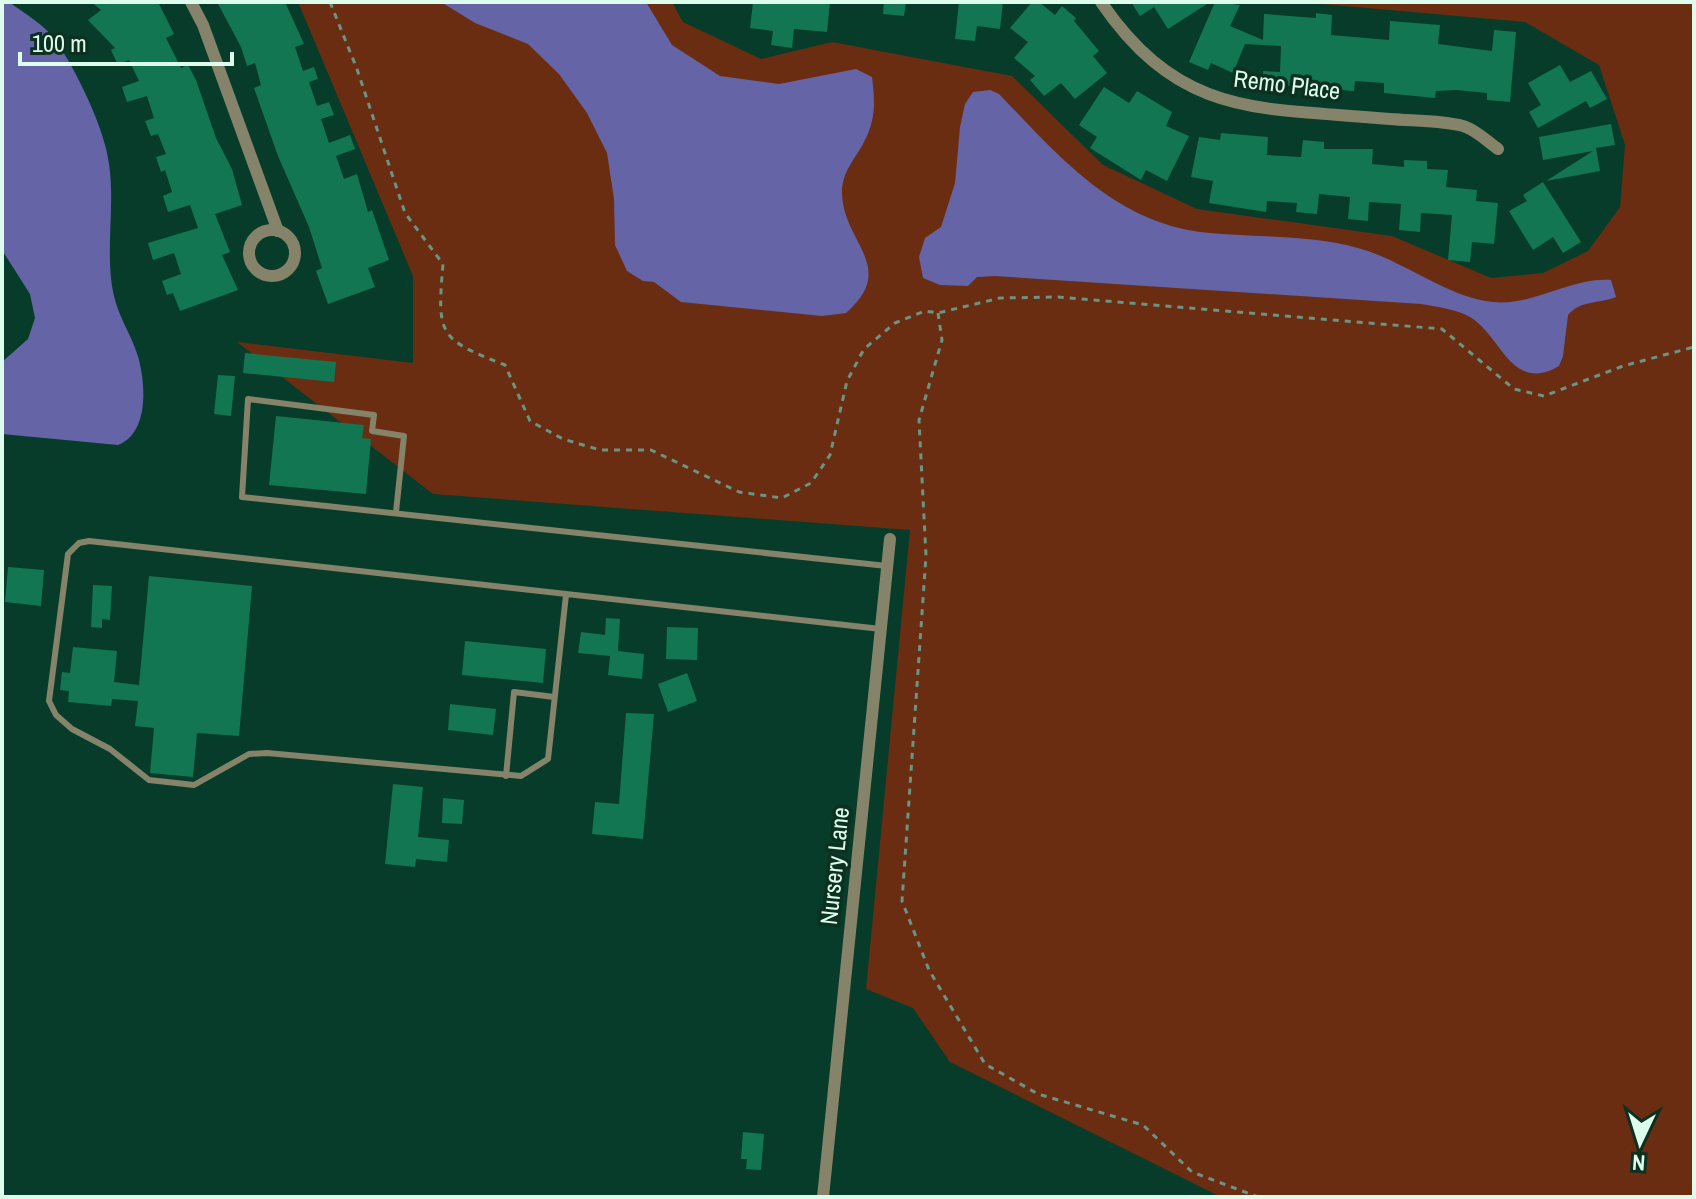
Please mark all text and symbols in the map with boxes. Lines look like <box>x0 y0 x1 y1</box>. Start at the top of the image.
scale bar <box>20 16 232 66</box>
text: 100 m <box>32 27 87 59</box>
street label: Remo Place <box>1232 62 1342 106</box>
street label: Nursery Lane <box>812 805 856 926</box>
north arrow <box>1600 1103 1680 1183</box>
text: N <box>1631 1148 1646 1178</box>

